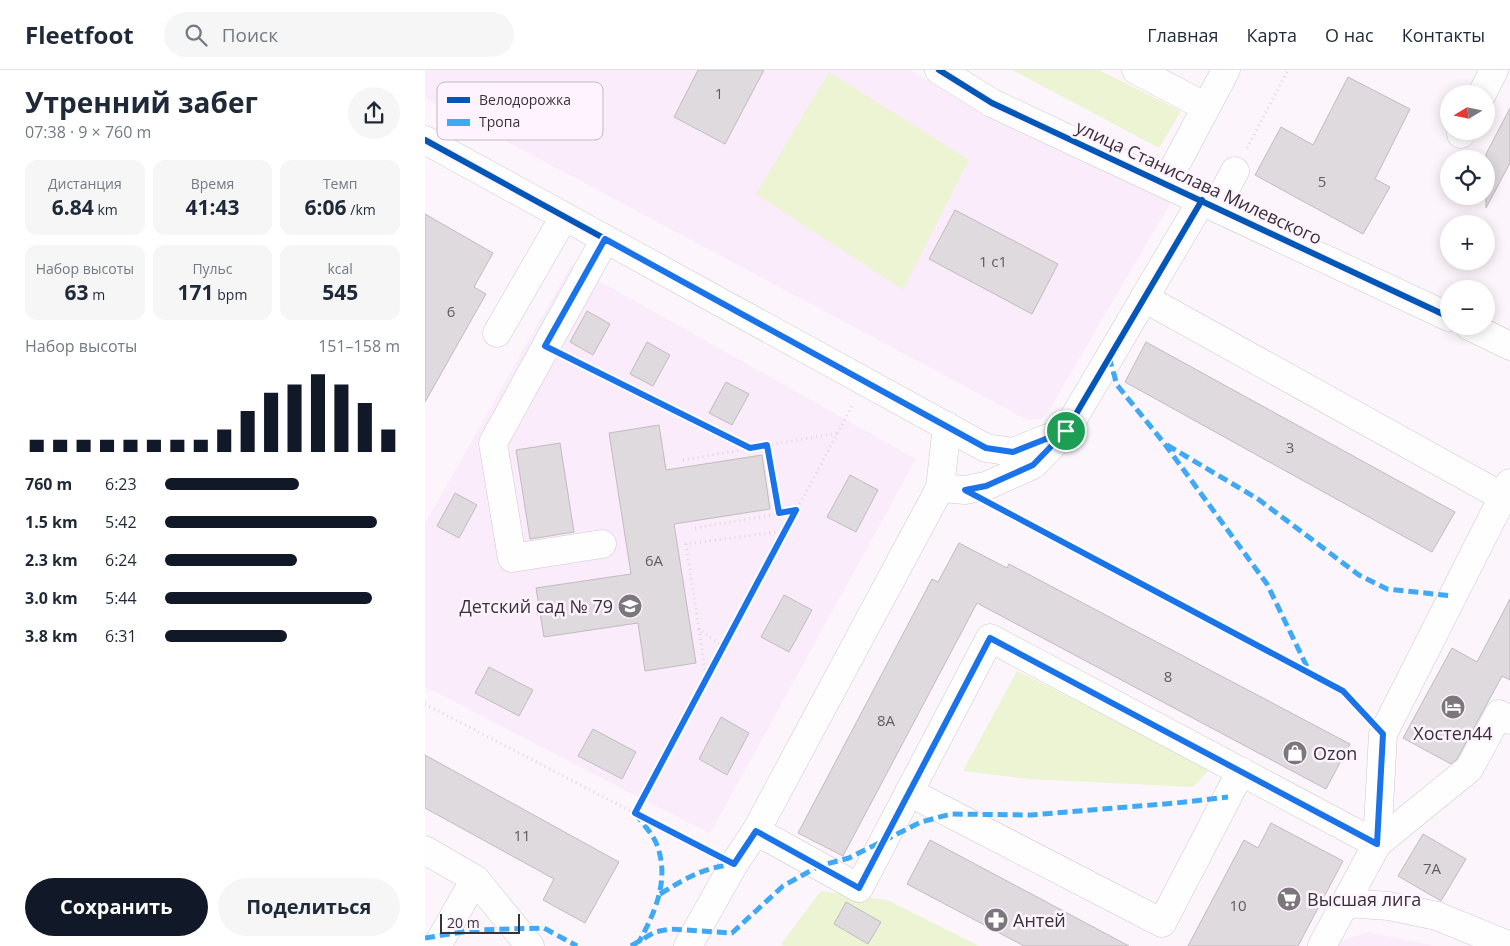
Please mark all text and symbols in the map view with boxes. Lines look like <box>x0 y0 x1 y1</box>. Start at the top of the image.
search box <box>164 12 514 57</box>
text: Fleetfoot <box>25 18 134 51</box>
icon: search <box>182 21 210 49</box>
text: Поиск <box>222 22 278 48</box>
text: Главная <box>1147 23 1219 47</box>
text: Карта <box>1247 23 1297 47</box>
text: О нас <box>1325 23 1374 47</box>
text: Контакты <box>1402 23 1485 47</box>
legend <box>437 82 603 140</box>
text: Утренний забег <box>25 83 258 121</box>
house number: 1 <box>715 83 723 103</box>
north arrow <box>1440 85 1495 140</box>
map controls <box>1440 85 1495 335</box>
button: share <box>348 87 400 139</box>
text: Велодорожка <box>479 90 571 109</box>
text: Тропа <box>479 112 520 131</box>
street label: улица Станислава Милевского <box>1072 114 1326 250</box>
text: 07:38 · 9 × 760 m <box>25 121 151 143</box>
button: locate <box>1440 150 1495 205</box>
house number: 5 <box>1318 171 1326 191</box>
text: Дистанция <box>48 174 122 193</box>
text: Время <box>191 174 234 193</box>
text: Темп <box>323 174 357 193</box>
text: 6.84 <box>52 193 94 221</box>
text: 41:43 <box>185 193 240 221</box>
text: 6:06 <box>305 193 347 221</box>
text: km <box>94 200 118 219</box>
text: /km <box>347 200 376 219</box>
button: + <box>1440 215 1495 270</box>
house number: 1 с1 <box>979 251 1007 271</box>
text: Набор высоты <box>36 259 134 278</box>
text: Пульс <box>192 259 233 278</box>
text: kcal <box>327 259 353 278</box>
text: 63 <box>65 278 89 306</box>
text: 171 <box>178 278 214 306</box>
text: 545 <box>322 278 358 306</box>
button: − <box>1440 280 1495 335</box>
text: m <box>89 285 105 304</box>
text: bpm <box>214 285 247 304</box>
house number: 6 <box>447 301 455 321</box>
text: Набор высоты <box>25 335 137 357</box>
text: 151–158 m <box>318 335 400 357</box>
pin <box>1045 410 1087 452</box>
icon: arrive <box>1052 417 1080 445</box>
house number: 3 <box>1286 437 1294 457</box>
text: 760 m <box>25 473 72 495</box>
text: 6:23 <box>105 473 137 495</box>
text: 1.5 km <box>25 511 78 533</box>
text: 5:42 <box>105 511 137 533</box>
text: 2.3 km <box>25 549 78 571</box>
text: 6:24 <box>105 549 137 571</box>
house number: 6А <box>645 550 664 570</box>
text: 3.0 km <box>25 587 78 609</box>
text: 5:44 <box>105 587 137 609</box>
school or university icon: Детский сад № 79 <box>617 593 643 619</box>
place label: Детский сад № 79 <box>459 594 613 618</box>
text: 3.8 km <box>25 625 78 647</box>
text: 6:31 <box>105 625 137 647</box>
house number: 8 <box>1164 666 1172 686</box>
hotel icon: Хостел44 <box>1440 694 1466 720</box>
house number: 8А <box>877 710 896 730</box>
place label: Хостел44 <box>1413 721 1493 745</box>
shop icon: Ozon <box>1282 740 1308 766</box>
place label: Ozon <box>1313 741 1357 765</box>
house number: 11 <box>513 825 531 845</box>
house number: 7А <box>1423 858 1442 878</box>
button: Сохранить <box>25 878 208 936</box>
button: Поделиться <box>218 878 400 936</box>
supermarket icon: Высшая лига <box>1276 886 1302 912</box>
place label: Высшая лига <box>1307 887 1421 911</box>
house number: 10 <box>1229 895 1247 915</box>
pharmacy icon: Антей <box>983 907 1009 933</box>
place label: Антей <box>1013 908 1066 932</box>
scale bar <box>440 911 520 934</box>
text: 20 m <box>447 913 480 932</box>

